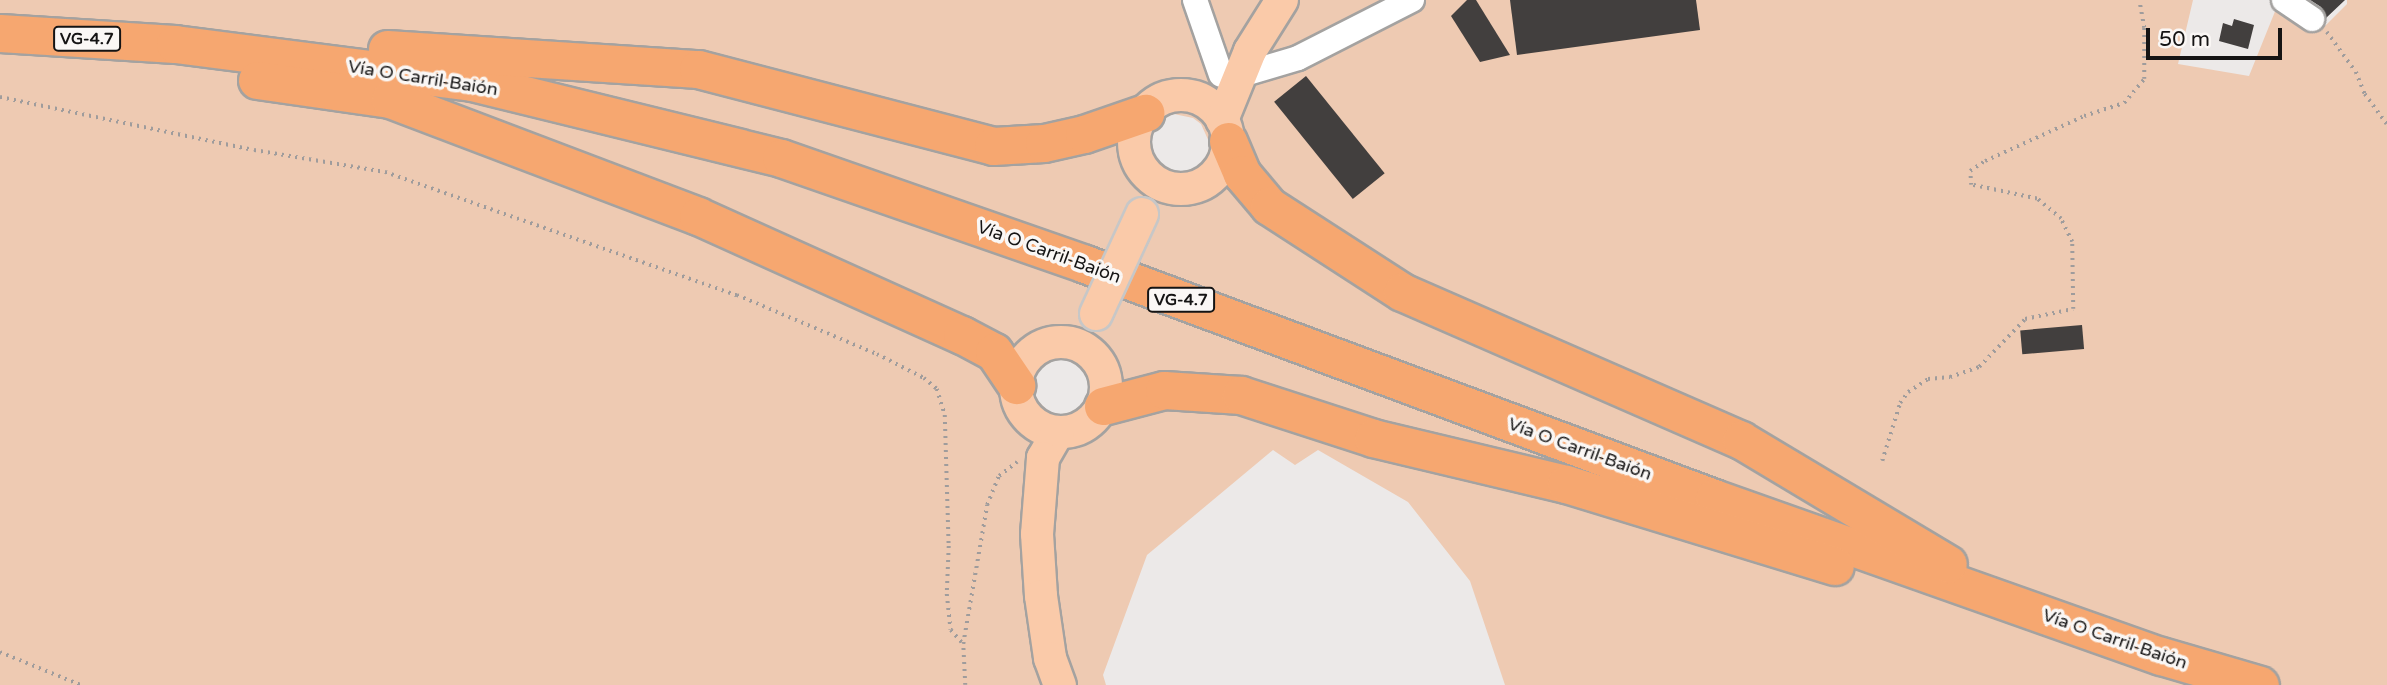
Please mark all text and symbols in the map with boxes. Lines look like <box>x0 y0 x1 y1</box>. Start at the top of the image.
scale bar <box>2149 14 2286 58</box>
road number: VG-4.7 <box>52 26 122 52</box>
text: 50 m <box>2159 27 2210 52</box>
street label: Vía O Carril-Baión <box>346 55 500 101</box>
street label: Vía O Carril-Baión <box>974 216 1124 288</box>
road number: VG-4.7 <box>1146 288 1216 312</box>
street label: Vía O Carril-Baión <box>1505 413 1655 485</box>
street label: Vía O Carril-Baión <box>2040 604 2190 674</box>

